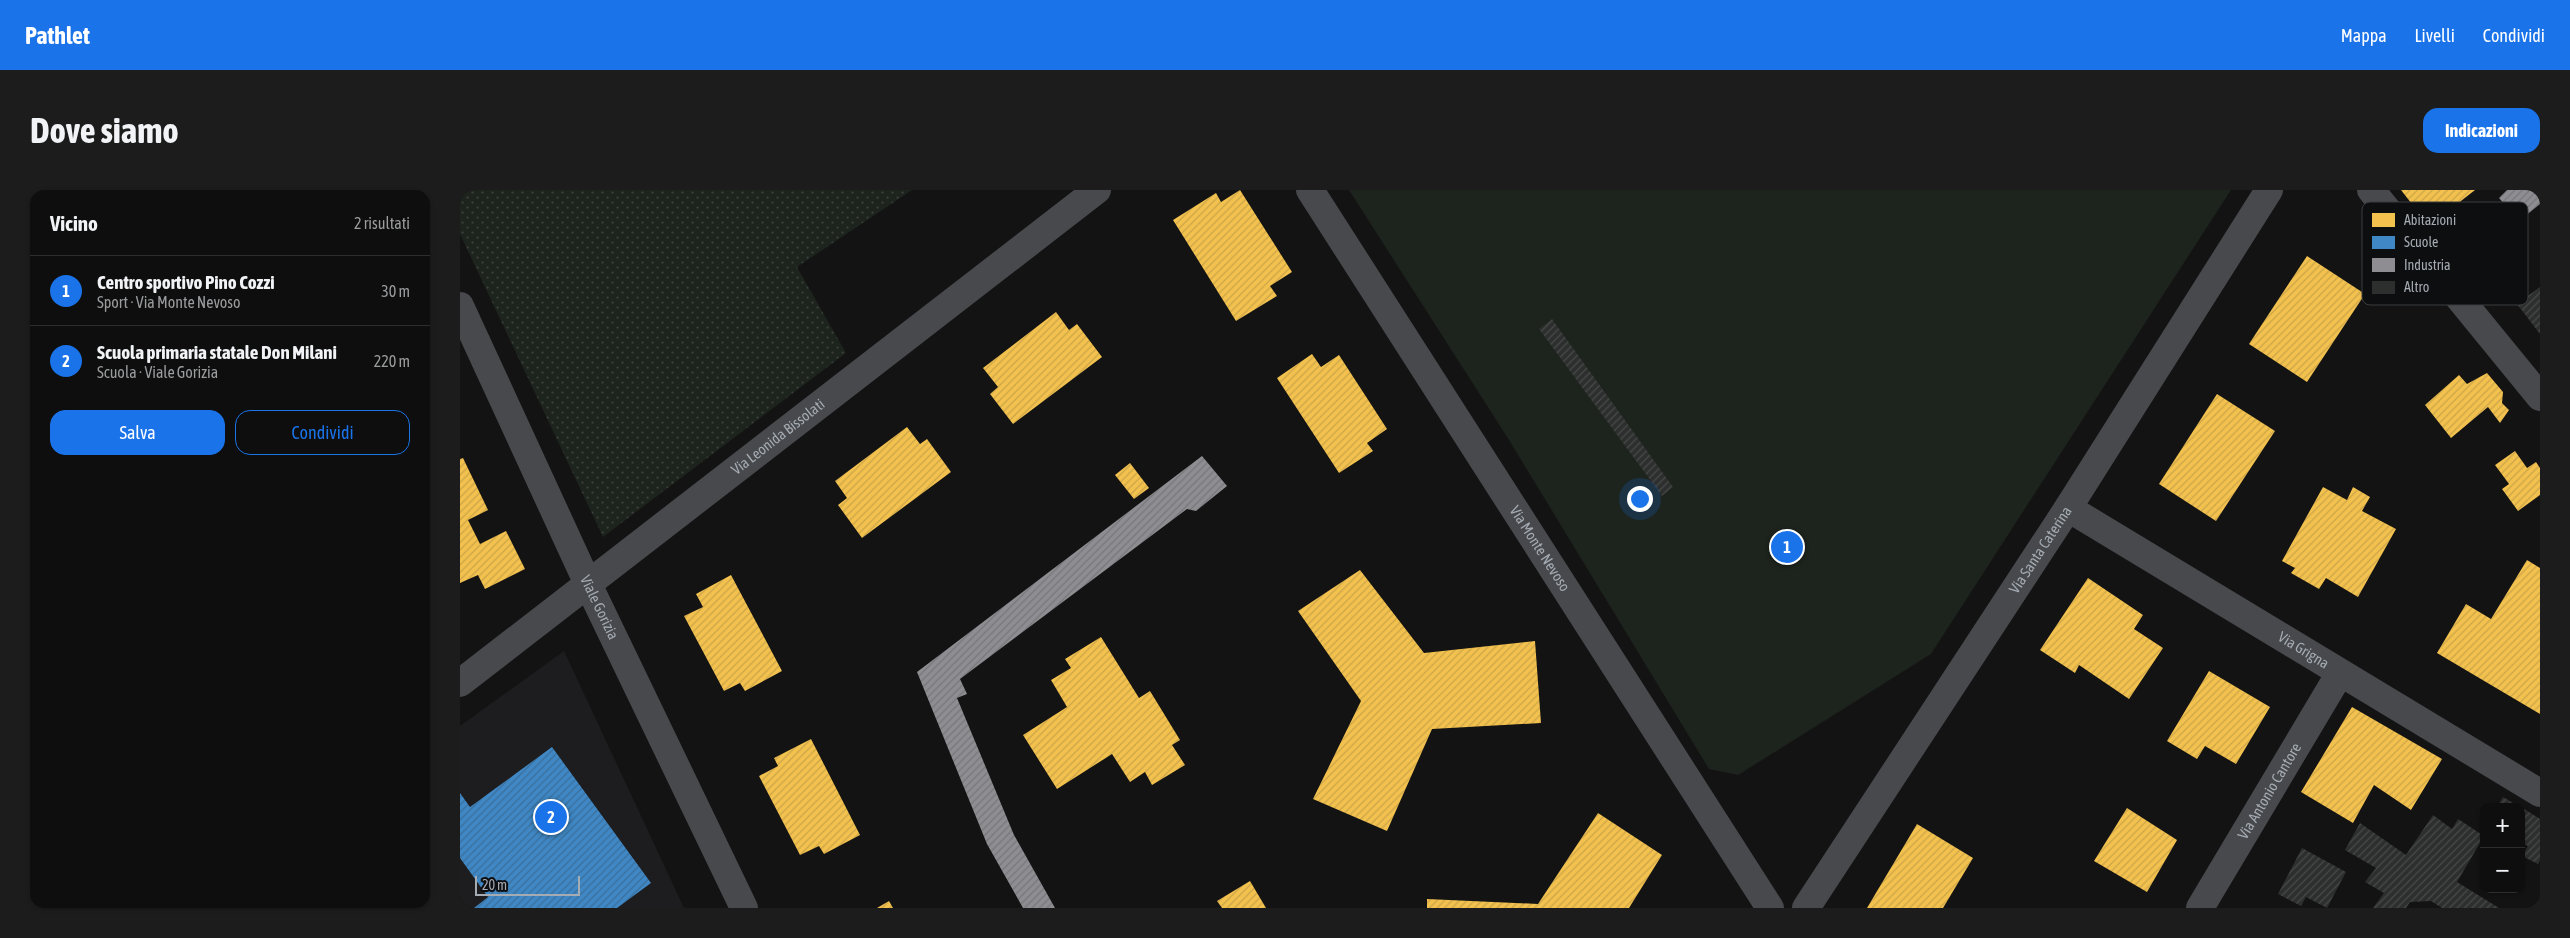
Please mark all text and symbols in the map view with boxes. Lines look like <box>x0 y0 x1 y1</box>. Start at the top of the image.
text: Pathlet <box>25 22 90 49</box>
text: Mappa <box>2341 25 2387 46</box>
text: Livelli <box>2415 25 2455 46</box>
text: Condividi <box>2483 25 2545 46</box>
button: Indicazioni <box>2423 108 2540 153</box>
text: Dove siamo <box>30 110 179 150</box>
legend <box>2362 202 2528 305</box>
text: Vicino <box>50 211 98 235</box>
text: Abitazioni <box>2404 212 2456 228</box>
text: 2 risultati <box>354 214 410 232</box>
text: Scuole <box>2404 234 2438 250</box>
text: Industria <box>2404 257 2451 273</box>
text: Centro sportivo Pino Cozzi <box>97 271 275 293</box>
text: Altro <box>2404 279 2429 295</box>
text: 1 <box>62 282 70 300</box>
text: 30 m <box>381 282 410 300</box>
text: Sport · Via Monte Nevoso <box>97 293 241 311</box>
text: Scuola primaria statale Don Milani <box>97 341 337 363</box>
text: 2 <box>62 352 70 370</box>
text: 220 m <box>374 352 410 370</box>
text: Scuola · Viale Gorizia <box>97 363 218 381</box>
street label: Via Leonida Bissolati <box>728 395 828 478</box>
button: Salva <box>50 410 225 455</box>
button: Condividi <box>235 410 410 455</box>
your location <box>1627 486 1653 512</box>
street label: Via Monte Nevoso <box>1507 502 1574 594</box>
street label: Via Santa Caterina <box>2005 503 2075 596</box>
pin: 1 <box>1771 528 1803 566</box>
street label: Viale Gorizia <box>577 572 622 642</box>
street label: Via Grigna <box>2275 628 2332 672</box>
street label: Via Antonio Cantore <box>2234 740 2304 842</box>
pin: 2 <box>535 798 567 836</box>
map controls <box>2480 803 2525 893</box>
button: + <box>2480 803 2525 848</box>
button: − <box>2480 848 2525 893</box>
scale bar <box>475 873 580 896</box>
text: 20 m <box>482 877 507 893</box>

